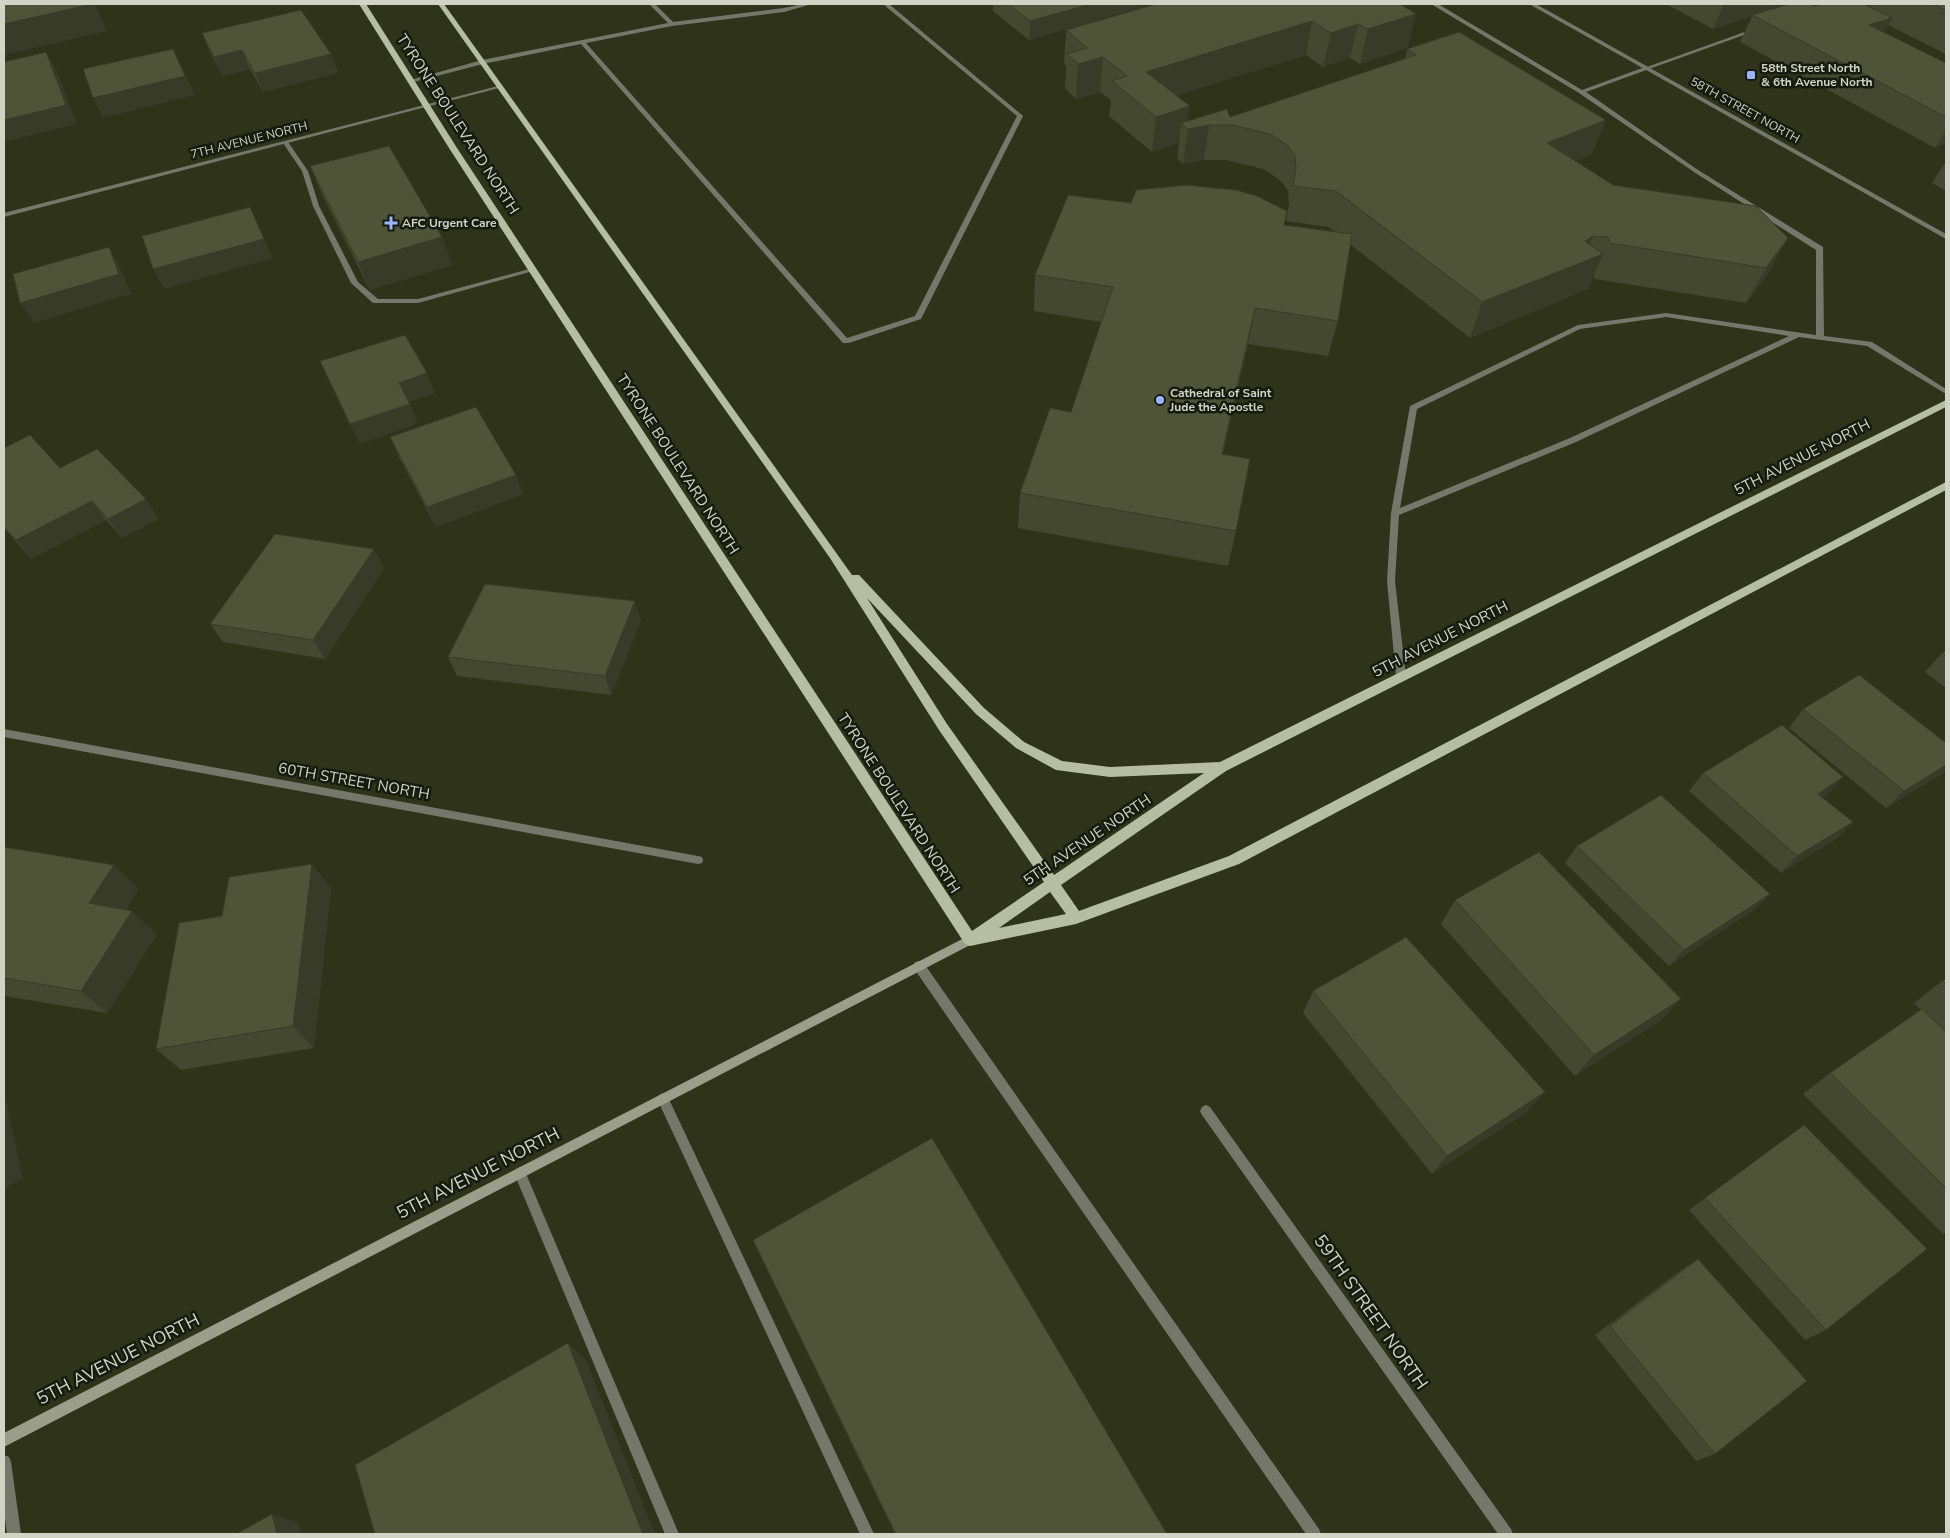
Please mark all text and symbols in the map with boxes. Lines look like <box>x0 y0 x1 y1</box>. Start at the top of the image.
street label: TYRONE BOULEVARD NORTH <box>392 30 524 218</box>
place label: 58th Street North & 6th Avenue North <box>1761 60 1873 90</box>
marker: 58th Street North & 6th Avenue North <box>1745 69 1757 81</box>
street label: 58TH STREET NORTH <box>1687 73 1803 147</box>
street label: 7TH AVENUE NORTH <box>189 118 309 162</box>
place label: AFC Urgent Care <box>402 215 497 231</box>
marker: AFC Urgent Care <box>384 216 398 230</box>
street label: TYRONE BOULEVARD NORTH <box>612 370 744 558</box>
place label: Cathedral of Saint Jude the Apostle <box>1169 385 1272 415</box>
marker: Cathedral of Saint Jude the Apostle <box>1154 394 1166 406</box>
street label: 5TH AVENUE NORTH <box>1731 414 1873 500</box>
street label: 5TH AVENUE NORTH <box>1369 596 1511 682</box>
street label: TYRONE BOULEVARD NORTH <box>833 709 965 897</box>
street label: 60TH STREET NORTH <box>277 758 431 804</box>
street label: 5TH AVENUE NORTH <box>1019 790 1155 890</box>
street label: 5TH AVENUE NORTH <box>392 1121 564 1225</box>
street label: 59TH STREET NORTH <box>1308 1230 1434 1394</box>
street label: 5TH AVENUE NORTH <box>32 1307 204 1411</box>

